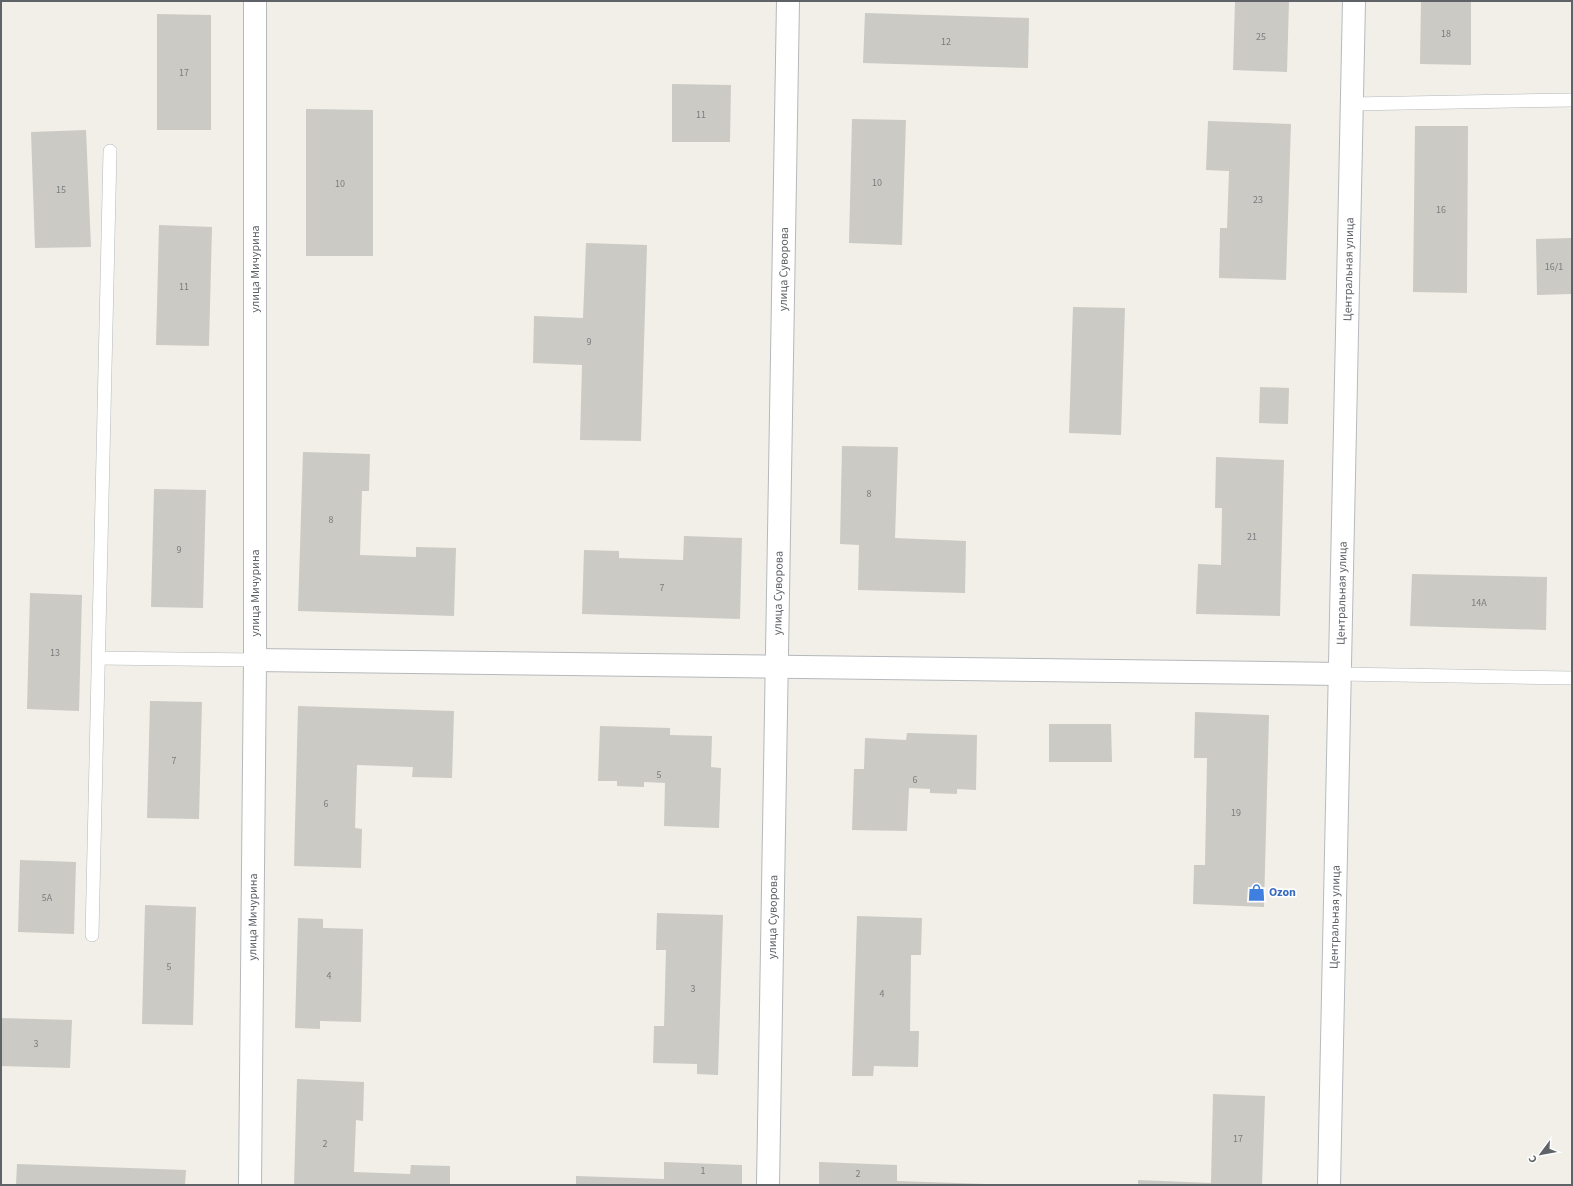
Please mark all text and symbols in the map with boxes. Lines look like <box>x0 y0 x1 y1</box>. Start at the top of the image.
house number: 18 <box>1441 27 1451 41</box>
house number: 25 <box>1256 30 1266 44</box>
house number: 12 <box>941 35 951 49</box>
house number: 17 <box>179 66 189 80</box>
house number: 11 <box>696 108 706 122</box>
house number: 10 <box>872 176 882 190</box>
house number: 10 <box>335 177 345 191</box>
house number: 15 <box>56 183 66 197</box>
house number: 23 <box>1253 193 1263 207</box>
house number: 16 <box>1436 203 1446 217</box>
street label: Центральная улица <box>1339 217 1358 321</box>
street label: улица Мичурина <box>247 225 264 313</box>
street label: улица Суворова <box>775 227 793 311</box>
house number: 16/1 <box>1545 260 1563 274</box>
house number: 11 <box>179 280 189 294</box>
house number: 9 <box>587 335 592 349</box>
house number: 8 <box>867 487 872 501</box>
house number: 8 <box>329 513 334 527</box>
house number: 21 <box>1247 530 1257 544</box>
street label: Центральная улица <box>1332 541 1352 645</box>
house number: 9 <box>177 543 182 557</box>
street label: улица Мичурина <box>247 549 264 637</box>
street label: улица Суворова <box>769 551 788 635</box>
house number: 7 <box>660 581 665 595</box>
house number: 14А <box>1471 596 1487 610</box>
house number: 13 <box>50 646 60 660</box>
house number: 7 <box>172 754 177 768</box>
house number: 5 <box>657 768 662 782</box>
house number: 6 <box>913 773 918 787</box>
house number: 6 <box>324 797 329 811</box>
house number: 19 <box>1231 806 1241 820</box>
street label: Центральная улица <box>1326 865 1345 969</box>
street label: улица Мичурина <box>244 873 262 961</box>
street label: улица Суворова <box>764 875 782 959</box>
shop icon: Ozon <box>1246 882 1266 902</box>
place label: Ozon <box>1269 884 1296 901</box>
house number: 5А <box>42 891 53 905</box>
house number: 5 <box>167 960 172 974</box>
house number: 4 <box>327 969 332 983</box>
house number: 3 <box>691 982 696 996</box>
house number: 4 <box>880 987 885 1001</box>
house number: 3 <box>34 1037 39 1051</box>
house number: 17 <box>1233 1132 1243 1146</box>
north arrow <box>1521 1134 1561 1174</box>
house number: 2 <box>323 1137 328 1151</box>
text: С <box>1525 1152 1541 1166</box>
house number: 1 <box>701 1164 706 1178</box>
house number: 2 <box>856 1167 861 1181</box>

